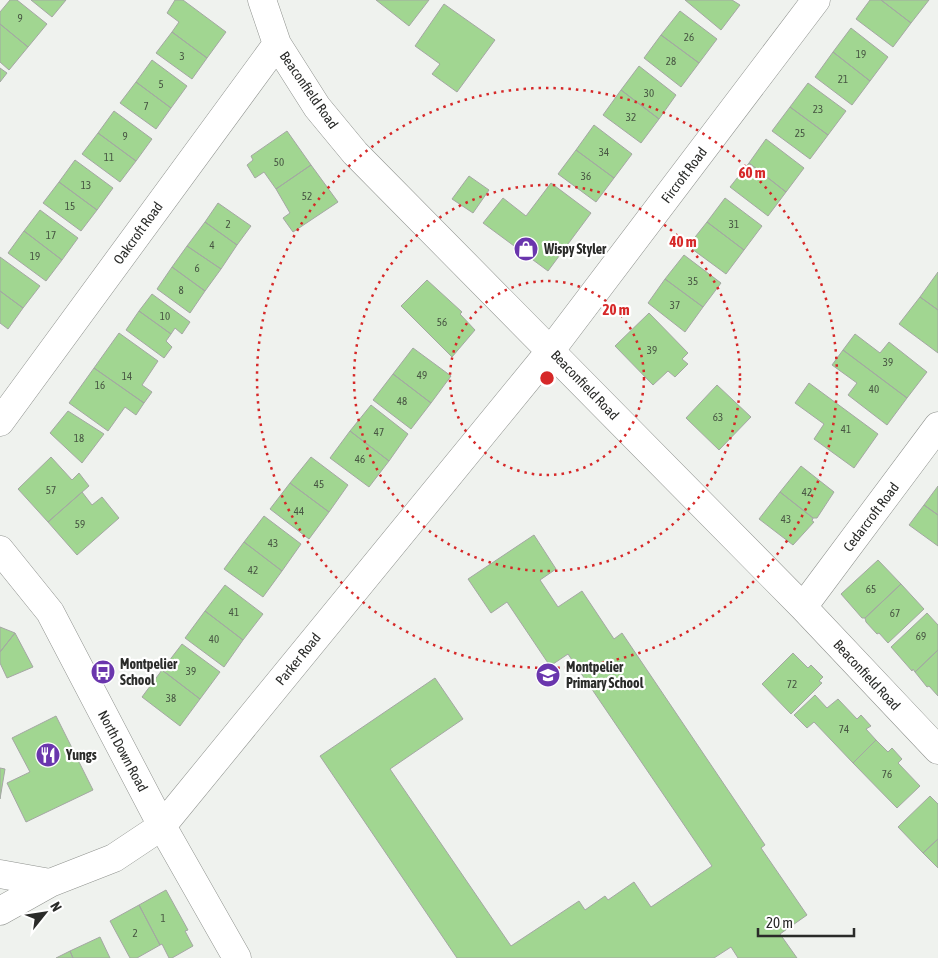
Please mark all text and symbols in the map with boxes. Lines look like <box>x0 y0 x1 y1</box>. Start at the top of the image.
house number: 9 <box>17 12 23 24</box>
house number: 26 <box>684 31 694 43</box>
street label: Beaconfield Road <box>277 48 341 132</box>
house number: 19 <box>856 48 866 60</box>
house number: 3 <box>179 50 185 62</box>
house number: 28 <box>666 55 676 67</box>
house number: 21 <box>838 73 848 85</box>
house number: 5 <box>158 78 164 90</box>
house number: 30 <box>644 87 654 99</box>
house number: 7 <box>143 100 149 112</box>
house number: 23 <box>813 103 823 115</box>
house number: 32 <box>626 111 636 123</box>
house number: 25 <box>795 127 805 139</box>
house number: 9 <box>122 130 128 142</box>
street label: Fircroft Road <box>658 144 710 206</box>
house number: 34 <box>599 146 609 158</box>
house number: 11 <box>104 151 114 163</box>
house number: 50 <box>274 156 284 168</box>
text: 60 m <box>739 164 766 181</box>
house number: 36 <box>581 170 591 182</box>
house number: 13 <box>81 179 91 191</box>
house number: 52 <box>302 190 312 202</box>
street label: Oakcroft Road <box>110 199 166 267</box>
house number: 15 <box>65 200 75 212</box>
house number: 2 <box>225 218 231 230</box>
house number: 31 <box>729 218 739 230</box>
house number: 17 <box>46 229 56 241</box>
text: 40 m <box>669 233 697 250</box>
shop icon: Wispy Styler <box>513 236 539 262</box>
house number: 4 <box>209 239 215 251</box>
place label: Wispy Styler <box>543 241 607 257</box>
house number: 19 <box>30 250 40 262</box>
house number: 6 <box>194 262 200 274</box>
house number: 35 <box>688 275 698 287</box>
house number: 8 <box>178 284 184 296</box>
house number: 37 <box>670 299 680 311</box>
text: 20 m <box>603 301 630 318</box>
house number: 10 <box>160 310 170 322</box>
house number: 56 <box>437 316 447 328</box>
house number: 39 <box>647 344 657 356</box>
street label: Beaconfield Road <box>548 347 622 423</box>
house number: 39 <box>883 356 893 368</box>
house number: 49 <box>417 369 427 381</box>
centre of rings <box>538 369 556 387</box>
house number: 14 <box>122 370 132 382</box>
house number: 16 <box>95 379 105 391</box>
house number: 40 <box>869 383 879 395</box>
house number: 48 <box>397 395 407 407</box>
house number: 63 <box>713 411 723 423</box>
house number: 41 <box>841 423 851 435</box>
house number: 47 <box>374 426 384 438</box>
house number: 18 <box>74 432 84 444</box>
house number: 46 <box>355 453 365 465</box>
house number: 45 <box>314 478 324 490</box>
street label: Cedarcroft Road <box>840 479 902 555</box>
house number: 57 <box>46 484 56 496</box>
house number: 42 <box>802 486 812 498</box>
house number: 44 <box>294 505 304 517</box>
house number: 43 <box>781 513 791 525</box>
house number: 59 <box>75 518 85 530</box>
house number: 43 <box>268 537 278 549</box>
house number: 42 <box>248 564 258 576</box>
house number: 65 <box>866 583 876 595</box>
house number: 41 <box>229 606 239 618</box>
house number: 67 <box>890 607 900 619</box>
street label: Parker Road <box>272 630 324 688</box>
house number: 69 <box>916 630 926 642</box>
house number: 40 <box>209 633 219 645</box>
street label: Beaconfield Road <box>830 637 904 713</box>
place label: Montpelier School <box>120 656 178 688</box>
bus stop icon: Montpelier School <box>90 659 116 685</box>
place label: Montpelier Primary School <box>566 659 644 691</box>
school or university icon: Montpelier Primary School <box>535 662 561 688</box>
house number: 39 <box>186 665 196 677</box>
house number: 72 <box>787 678 797 690</box>
house number: 38 <box>166 692 176 704</box>
street label: North Down Road <box>95 708 151 794</box>
house number: 74 <box>839 723 849 735</box>
restaurant icon: Yungs <box>35 742 61 768</box>
place label: Yungs <box>65 747 97 763</box>
house number: 76 <box>882 768 892 780</box>
north arrow <box>20 888 70 938</box>
text: N <box>47 899 65 914</box>
scale bar <box>758 906 854 938</box>
house number: 1 <box>160 912 166 924</box>
text: 20 m <box>766 914 793 931</box>
house number: 2 <box>132 927 138 939</box>

